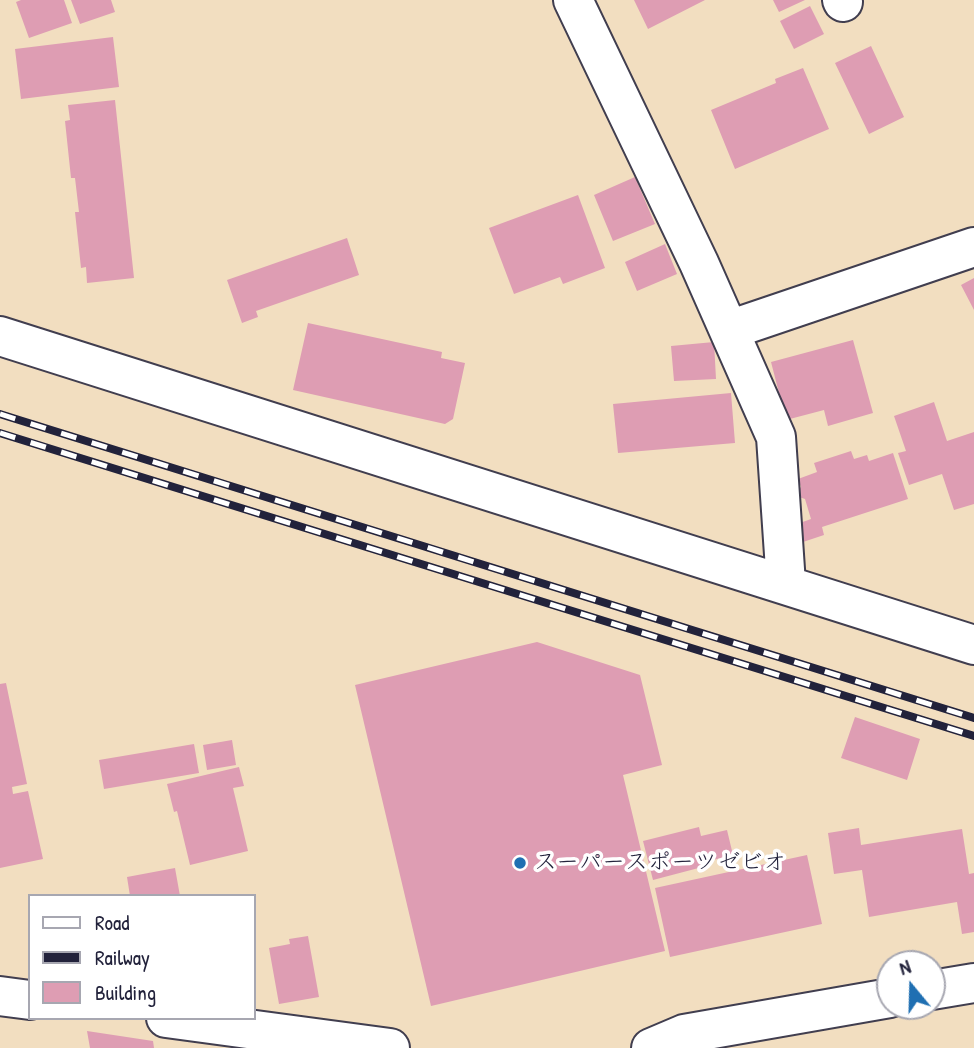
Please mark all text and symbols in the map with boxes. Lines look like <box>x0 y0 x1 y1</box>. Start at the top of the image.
place label: スーパースポーツゼビオ <box>534 849 786 877</box>
marker: スーパースポーツゼビオ <box>512 855 528 871</box>
legend <box>28 894 256 1020</box>
text: Road <box>95 908 129 937</box>
text: Railway <box>95 943 150 972</box>
north arrow <box>876 950 946 1020</box>
text: N <box>896 953 914 981</box>
text: Building <box>95 978 156 1007</box>

